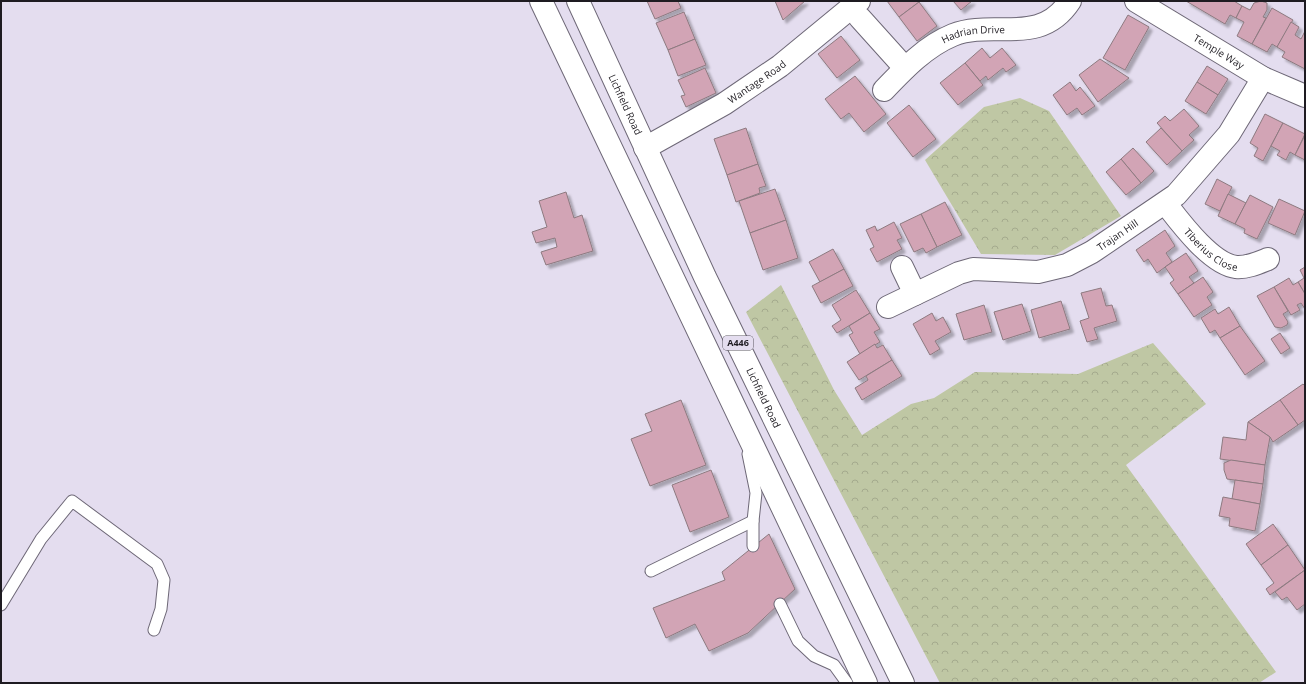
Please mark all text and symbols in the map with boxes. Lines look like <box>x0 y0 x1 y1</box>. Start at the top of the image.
street label: Hadrian Drive <box>939 22 1005 46</box>
street label: Temple Way <box>1191 30 1248 73</box>
street label: Wantage Road <box>725 57 789 107</box>
street label: Lichfield Road <box>606 72 646 137</box>
street label: Trajan Hill <box>1094 216 1141 254</box>
street label: Tiberius Close <box>1181 225 1239 274</box>
road number: A446 <box>723 336 753 350</box>
street label: Lichfield Road <box>743 365 784 430</box>

